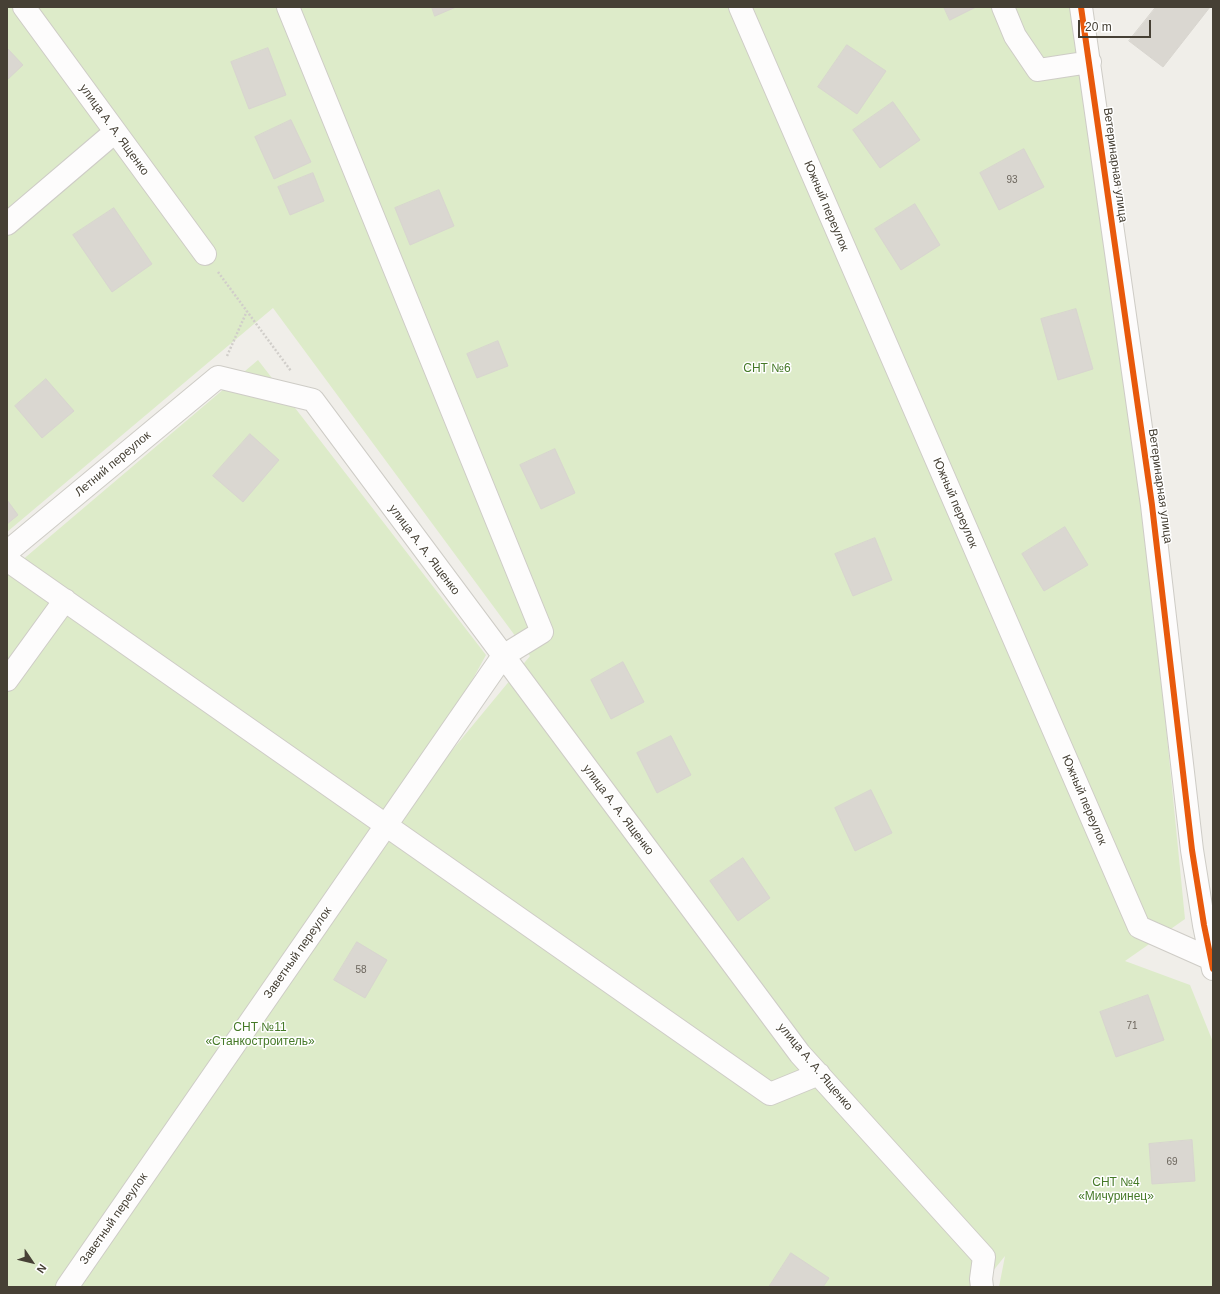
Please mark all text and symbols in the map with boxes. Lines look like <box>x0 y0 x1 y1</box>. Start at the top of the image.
scale bar <box>1080 12 1153 38</box>
text: 20 m <box>1085 20 1112 34</box>
street label: улица А. А. Ященко <box>76 82 152 178</box>
street label: Ветеринарная улица <box>1100 107 1130 223</box>
street label: Южный переулок <box>800 159 852 253</box>
house number: 93 <box>1006 174 1018 186</box>
park label: СНТ №6 <box>743 362 791 376</box>
street label: Летний переулок <box>72 428 154 500</box>
street label: Ветеринарная улица <box>1145 428 1175 544</box>
street label: Южный переулок <box>929 456 981 550</box>
street label: улица А. А. Ященко <box>385 502 463 598</box>
street label: Южный переулок <box>1058 753 1110 847</box>
street label: улица А. А. Ященко <box>579 762 657 858</box>
street label: Заветный переулок <box>261 904 335 1002</box>
house number: 58 <box>355 964 367 976</box>
street label: улица А. А. Ященко <box>774 1020 856 1114</box>
house number: 71 <box>1126 1020 1138 1032</box>
park label: СНТ №11 «Станкостроитель» <box>205 1021 315 1049</box>
house number: 69 <box>1166 1156 1178 1168</box>
street label: Заветный переулок <box>77 1170 151 1268</box>
park label: СНТ №4 «Мичуринец» <box>1078 1176 1154 1204</box>
north arrow <box>12 1242 52 1282</box>
text: N <box>35 1262 49 1276</box>

